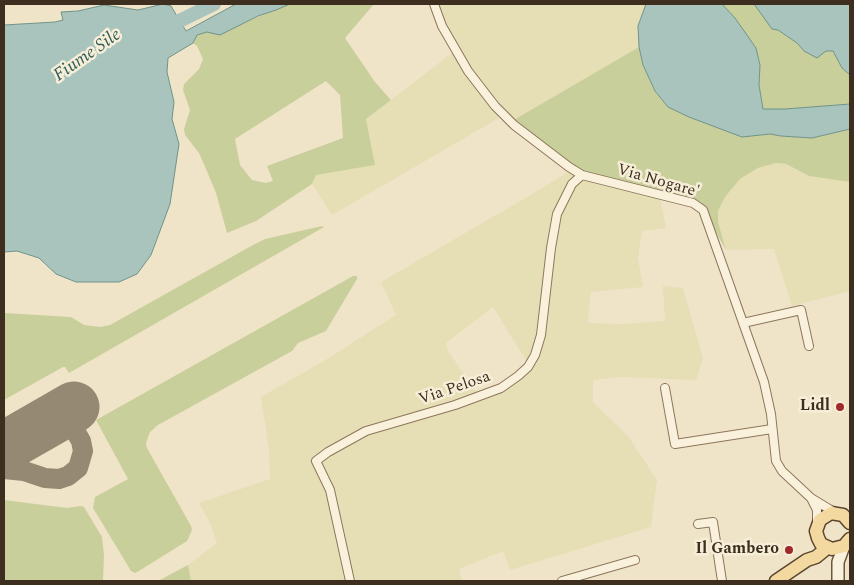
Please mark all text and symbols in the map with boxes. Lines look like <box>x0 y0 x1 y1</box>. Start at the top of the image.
water label: Fiume Sile <box>50 25 126 87</box>
street label: Via Nogare' <box>615 161 701 203</box>
street label: Via Pelosa <box>417 368 493 410</box>
place label: Lidl <box>800 397 830 417</box>
marker: Lidl <box>834 401 846 413</box>
place label: Il Gambero <box>695 540 779 560</box>
marker: Il Gambero <box>783 544 795 556</box>

